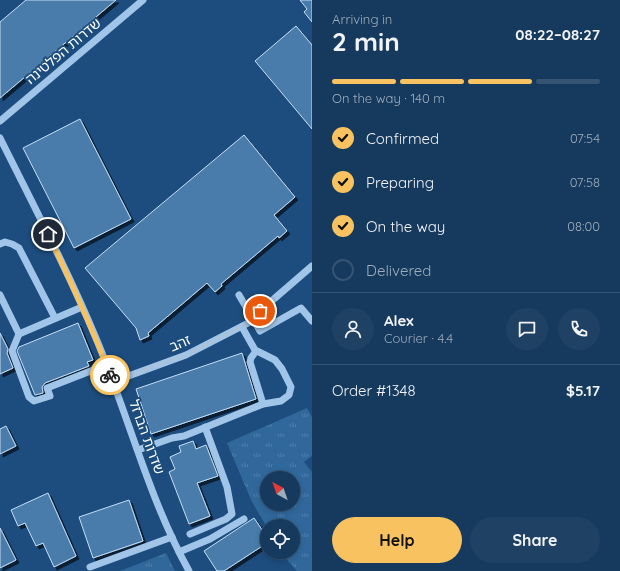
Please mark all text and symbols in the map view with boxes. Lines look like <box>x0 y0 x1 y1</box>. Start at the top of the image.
text: Arriving in <box>332 11 392 27</box>
street label: שדרות הפלטינה <box>21 14 105 88</box>
text: 2 min <box>332 25 400 58</box>
text: 08:22–08:27 <box>515 25 600 44</box>
text: On the way · 140 m <box>332 90 445 106</box>
icon: check <box>332 127 354 149</box>
text: Confirmed <box>366 129 439 148</box>
text: 07:54 <box>570 130 600 146</box>
icon: check <box>332 171 354 193</box>
text: Preparing <box>366 173 434 192</box>
text: 07:58 <box>570 174 600 190</box>
icon: check <box>332 215 354 237</box>
pin <box>31 217 65 251</box>
text: On the way <box>366 217 445 236</box>
text: 08:00 <box>567 218 600 234</box>
icon: home <box>37 223 59 245</box>
text: Delivered <box>366 261 431 280</box>
pin <box>243 294 277 328</box>
icon: bag <box>249 300 271 322</box>
button: person <box>332 308 374 350</box>
button: chat <box>506 308 548 350</box>
button: phone <box>558 308 600 350</box>
text: Alex <box>384 311 414 330</box>
street label: זהב <box>167 330 194 355</box>
text: Courier · 4.4 <box>384 330 453 346</box>
courier <box>90 355 130 395</box>
icon: bike <box>99 364 121 386</box>
text: Order #1348 <box>332 381 416 400</box>
text: $5.17 <box>566 381 600 400</box>
street label: שדרות הברזל <box>125 397 169 477</box>
north arrow <box>260 471 300 511</box>
map controls <box>260 471 300 559</box>
button: Help <box>332 517 462 563</box>
button: Share <box>470 517 600 563</box>
button: locate <box>260 519 300 559</box>

